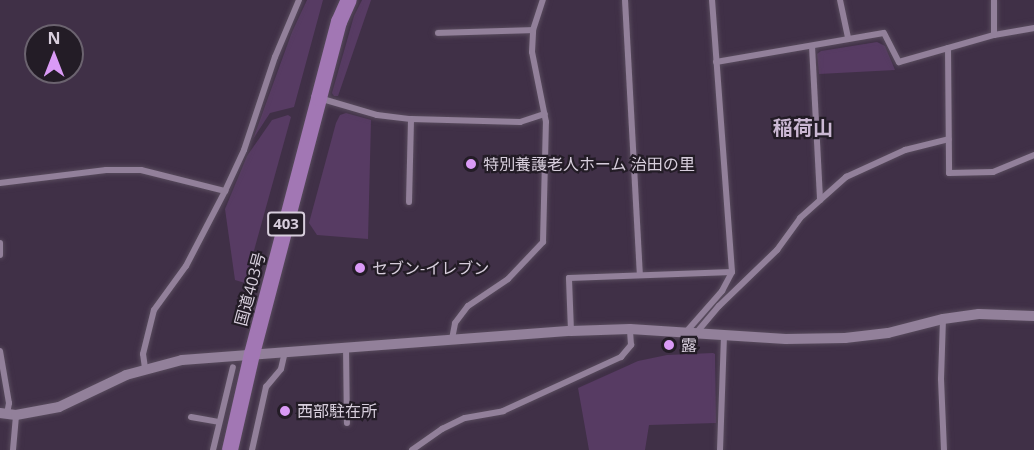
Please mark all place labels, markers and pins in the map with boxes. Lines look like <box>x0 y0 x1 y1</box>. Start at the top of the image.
place label: 特別養護老人ホーム 治田の里 <box>483 154 695 174</box>
marker: 特別養護老人ホーム 治田の里 <box>464 157 478 171</box>
place label: セブン-イレブン <box>372 258 489 278</box>
marker: セブン-イレブン <box>353 261 367 275</box>
place label: 露 <box>681 335 697 355</box>
marker: 露 <box>662 338 676 352</box>
place label: 西部駐在所 <box>297 401 377 421</box>
marker: 西部駐在所 <box>278 404 292 418</box>

